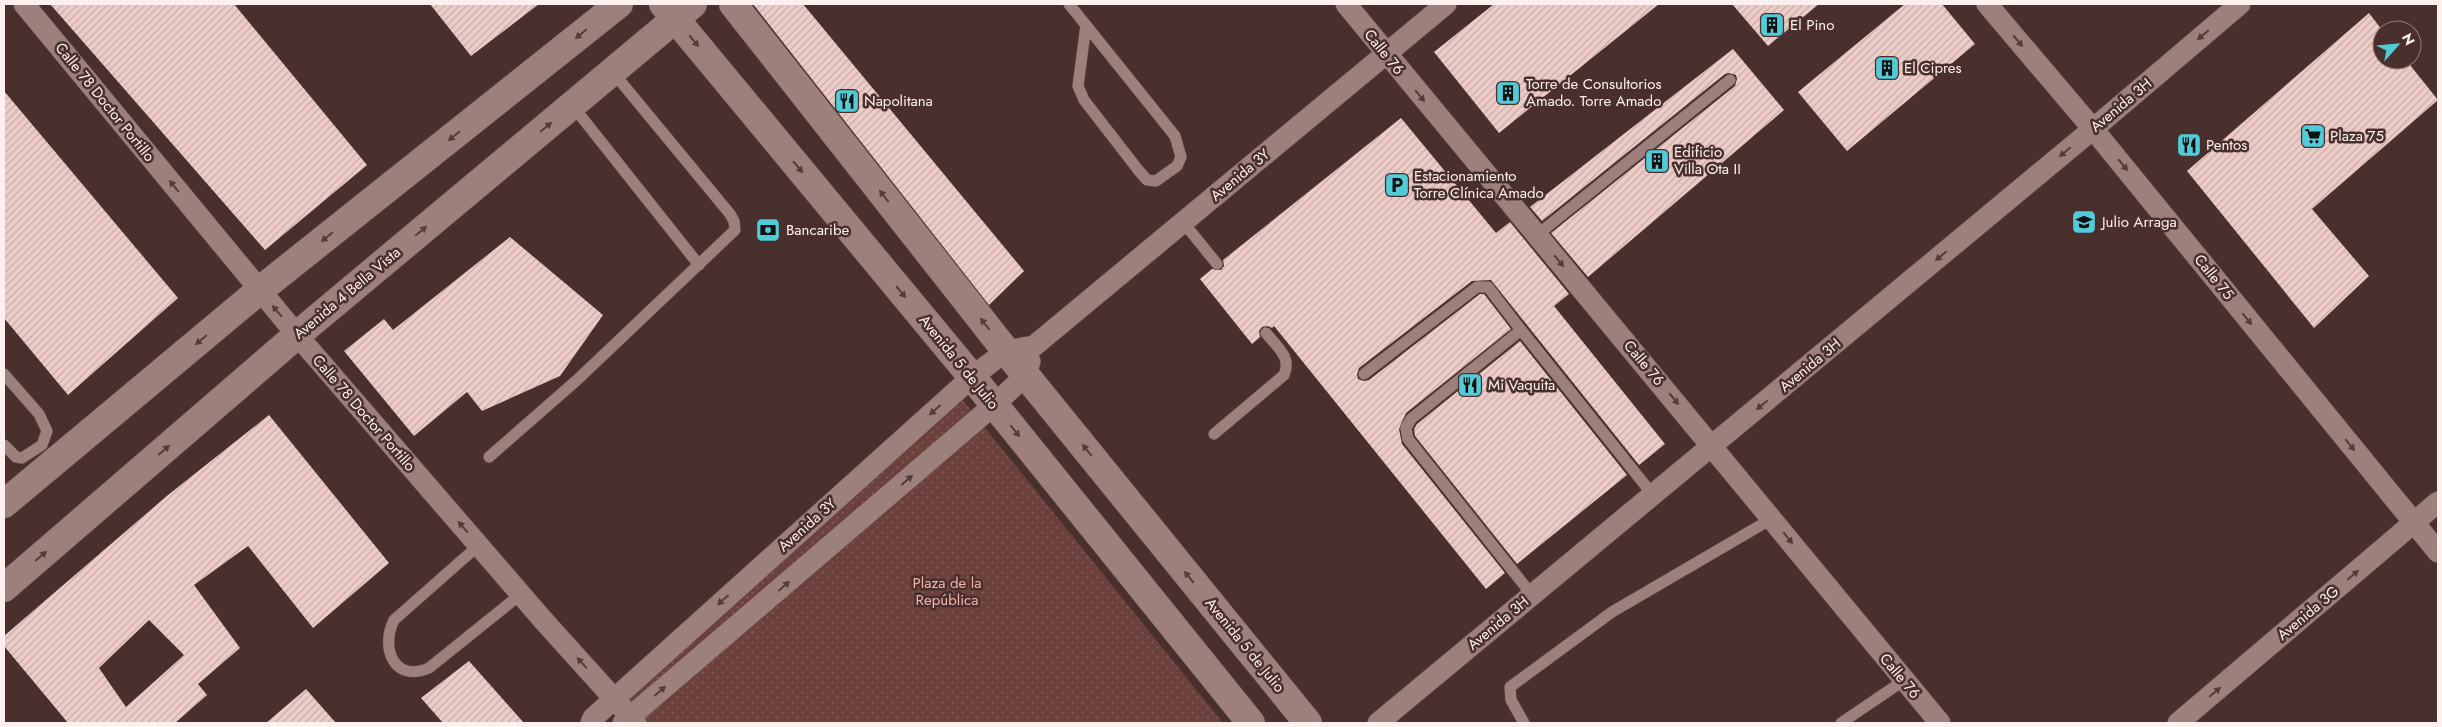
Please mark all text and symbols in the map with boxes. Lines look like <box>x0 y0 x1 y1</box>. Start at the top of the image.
building icon: El Pino <box>1759 12 1785 38</box>
place label: El Pino <box>1790 14 1834 36</box>
north arrow <box>2372 20 2422 70</box>
street label: Calle 76 <box>1359 24 1409 80</box>
one-way arrow <box>574 29 587 40</box>
one-way arrow <box>2196 30 2209 41</box>
text: N <box>2397 30 2420 49</box>
one-way arrow <box>2013 34 2024 47</box>
one-way arrow <box>689 35 700 48</box>
street label: Calle 78 Doctor Portillo <box>50 38 160 166</box>
building icon: El Cipres <box>1874 55 1900 81</box>
place label: El Cipres <box>1904 57 1962 79</box>
place label: Torre de Consultorios Amado. Torre Amado <box>1526 73 1662 112</box>
street label: Avenida 3H <box>2086 73 2156 137</box>
building icon: Torre de Consultorios Amado. Torre Amado <box>1495 80 1521 106</box>
restaurant icon: Napolitana <box>834 88 860 114</box>
one-way arrow <box>1415 89 1426 102</box>
place label: Napolitana <box>864 90 933 112</box>
one-way arrow <box>539 121 552 132</box>
supermarket icon: Plaza 75 <box>2300 123 2326 149</box>
place label: Plaza 75 <box>2330 125 2384 147</box>
one-way arrow <box>447 130 460 141</box>
restaurant icon: Pentos <box>2176 132 2202 158</box>
place label: Pentos <box>2206 134 2247 156</box>
place label: Edificio Villa Ota II <box>1674 141 1741 180</box>
street label: Avenida 3Y <box>1206 143 1275 206</box>
one-way arrow <box>2059 146 2072 157</box>
building icon: Edificio Villa Ota II <box>1644 148 1670 174</box>
one-way arrow <box>2117 159 2128 172</box>
one-way arrow <box>792 160 803 173</box>
place label: Estacionamiento Torre Clínica Amado <box>1414 165 1544 204</box>
parking icon: Estacionamiento Torre Clínica Amado <box>1384 172 1410 198</box>
one-way arrow <box>168 180 179 193</box>
one-way arrow <box>879 190 890 203</box>
school or university icon: Julio Arraga <box>2071 209 2097 235</box>
place label: Julio Arraga <box>2100 211 2177 233</box>
bank icon: Bancaribe <box>755 217 781 243</box>
place label: Bancaribe <box>786 219 849 241</box>
one-way arrow <box>415 226 427 237</box>
one-way arrow <box>320 231 333 242</box>
street label: Avenida 4 Bella Vista <box>289 242 405 344</box>
one-way arrow <box>1935 250 1947 262</box>
street label: Calle 75 <box>2189 250 2239 304</box>
one-way arrow <box>1553 254 1564 267</box>
one-way arrow <box>896 285 907 298</box>
one-way arrow <box>272 305 283 318</box>
street label: Avenida 5 de Julio <box>914 310 1004 414</box>
one-way arrow <box>2242 312 2253 325</box>
one-way arrow <box>979 318 990 331</box>
street label: Avenida 3H <box>1775 333 1845 397</box>
one-way arrow <box>194 334 207 345</box>
street label: Calle 76 <box>1618 336 1670 390</box>
street label: Calle 78 Doctor Portillo <box>307 350 421 476</box>
restaurant icon: Mi Vaquita <box>1457 372 1483 398</box>
place label: Mi Vaquita <box>1488 374 1555 396</box>
one-way arrow <box>1668 392 1679 405</box>
one-way arrow <box>1756 399 1768 410</box>
one-way arrow <box>930 404 942 416</box>
one-way arrow <box>1010 424 1021 437</box>
one-way arrow <box>2344 438 2356 450</box>
one-way arrow <box>157 444 170 455</box>
one-way arrow <box>1081 444 1092 457</box>
one-way arrow <box>900 474 912 486</box>
street label: Avenida 3Y <box>773 493 841 557</box>
one-way arrow <box>457 522 469 534</box>
one-way arrow <box>1783 531 1794 544</box>
one-way arrow <box>34 550 47 561</box>
one-way arrow <box>1184 570 1195 583</box>
one-way arrow <box>2346 570 2359 581</box>
park label: Plaza de la República <box>913 572 981 611</box>
one-way arrow <box>777 580 789 592</box>
street label: Avenida 3G <box>2272 580 2344 646</box>
street label: Avenida 3H <box>1463 591 1533 655</box>
street label: Avenida 5 de Julio <box>1200 593 1290 697</box>
one-way arrow <box>717 595 730 606</box>
street label: Calle 76 <box>1874 649 1926 703</box>
one-way arrow <box>576 657 588 669</box>
one-way arrow <box>653 686 666 697</box>
one-way arrow <box>2209 686 2222 697</box>

